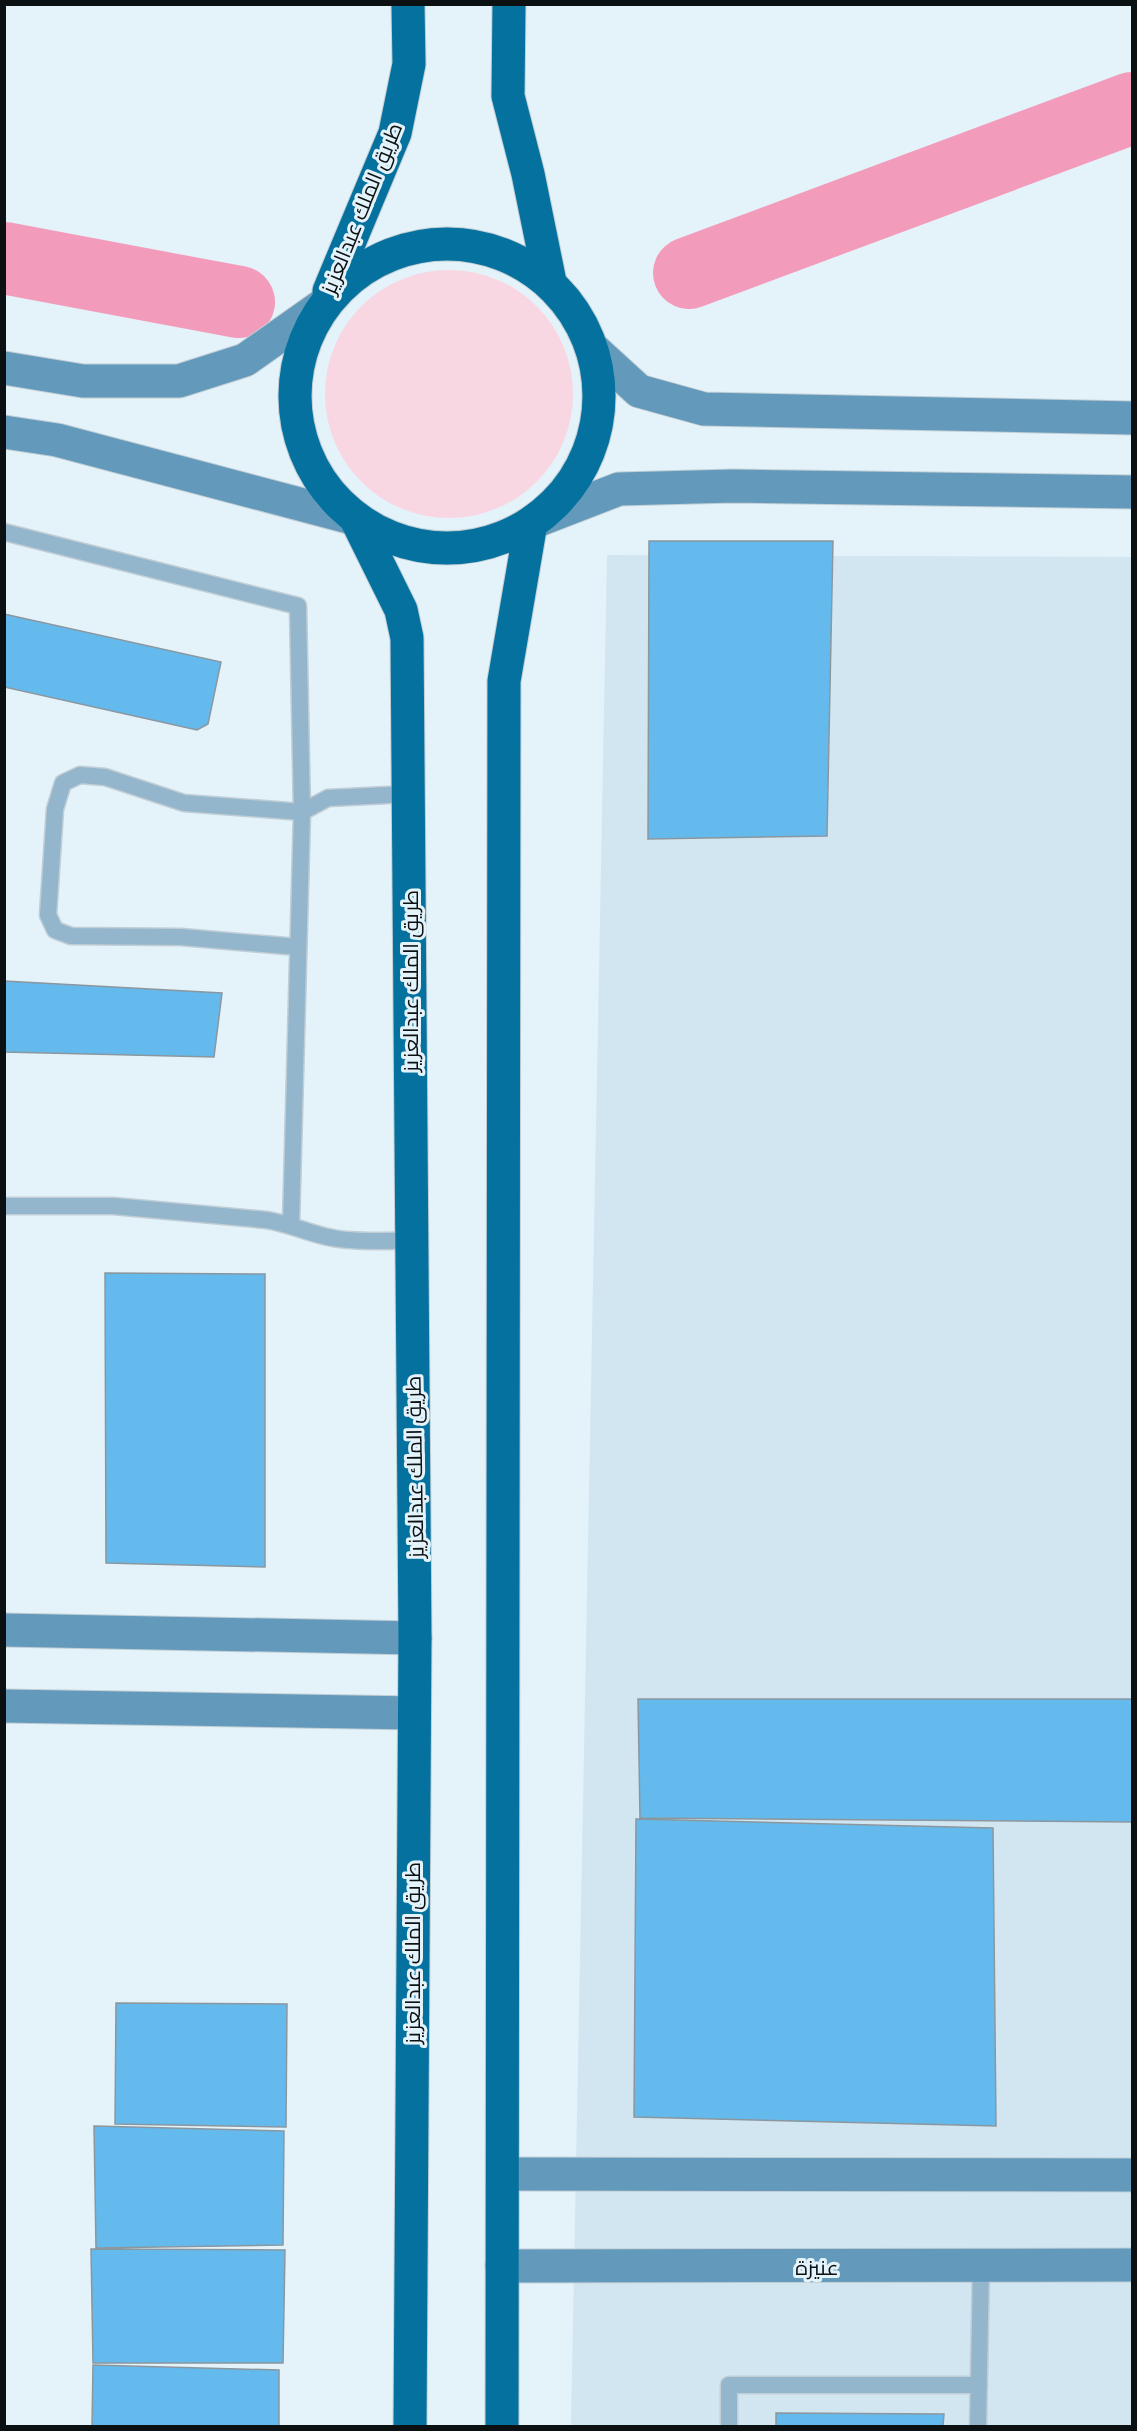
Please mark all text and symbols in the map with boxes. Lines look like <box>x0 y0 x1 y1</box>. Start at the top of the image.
street label: طريق الملك عبدالعزيز <box>314 119 408 299</box>
street label: طريق الملك عبدالعزيز <box>397 890 424 1073</box>
street label: طريق الملك عبدالعزيز <box>399 1376 430 1559</box>
street label: طريق الملك عبدالعزيز <box>399 1862 426 2045</box>
street label: عنيزة <box>795 2254 839 2280</box>

